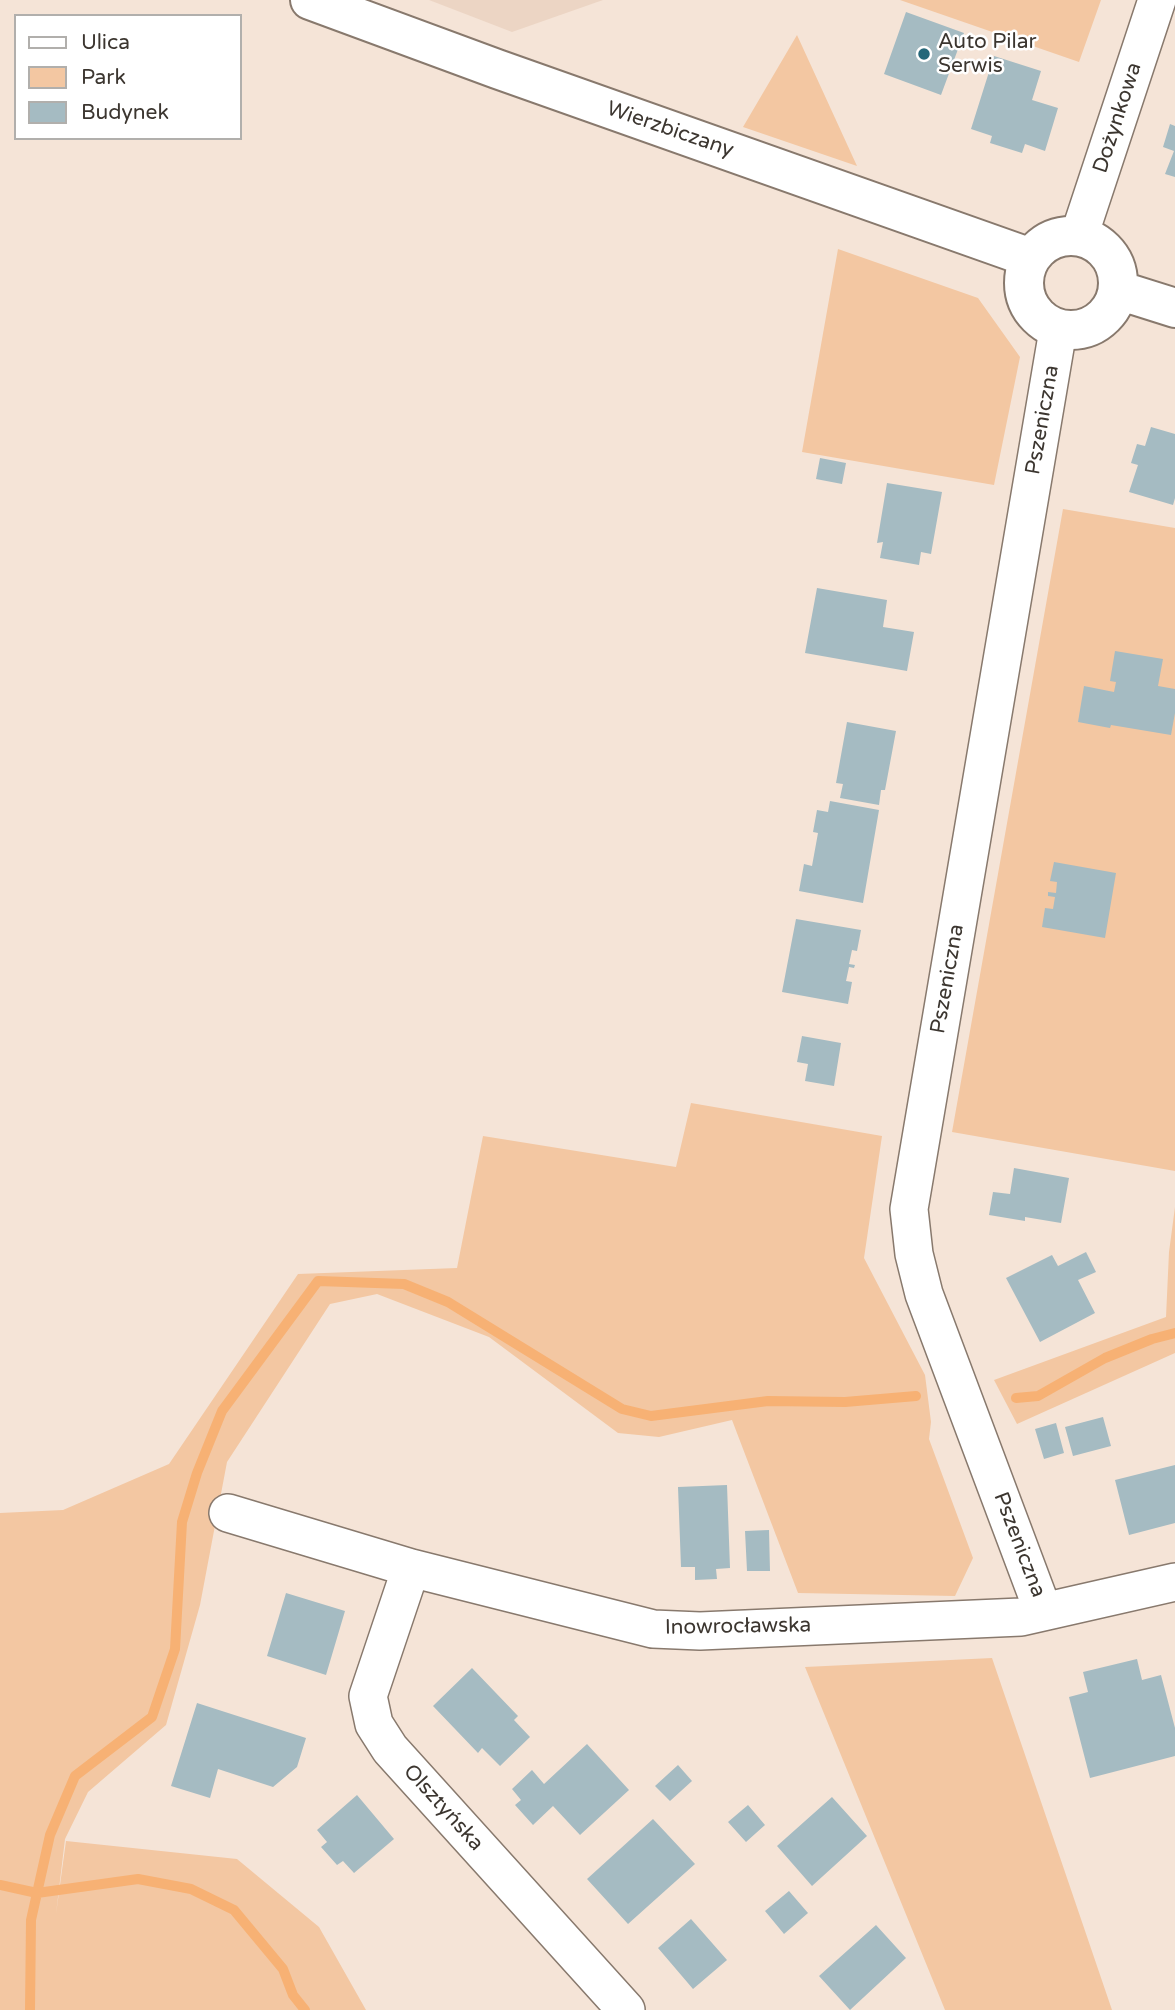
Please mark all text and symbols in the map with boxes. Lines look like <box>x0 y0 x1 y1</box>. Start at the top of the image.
legend <box>14 14 242 140</box>
place label: Auto Pilar Serwis <box>938 29 1037 79</box>
text: Ulica <box>81 30 130 55</box>
marker: Auto Pilar Serwis <box>916 46 932 62</box>
street label: Dożynkowa <box>1088 59 1148 177</box>
text: Park <box>81 65 126 90</box>
street label: Wierzbiczany <box>603 97 737 163</box>
text: Budynek <box>81 100 169 125</box>
street label: Pszeniczna <box>1021 363 1065 477</box>
street label: Pszeniczna <box>926 922 970 1036</box>
street label: Pszeniczna <box>987 1489 1051 1601</box>
street label: Inowrocławska <box>665 1613 811 1641</box>
street label: Olsztyńska <box>398 1760 488 1856</box>

